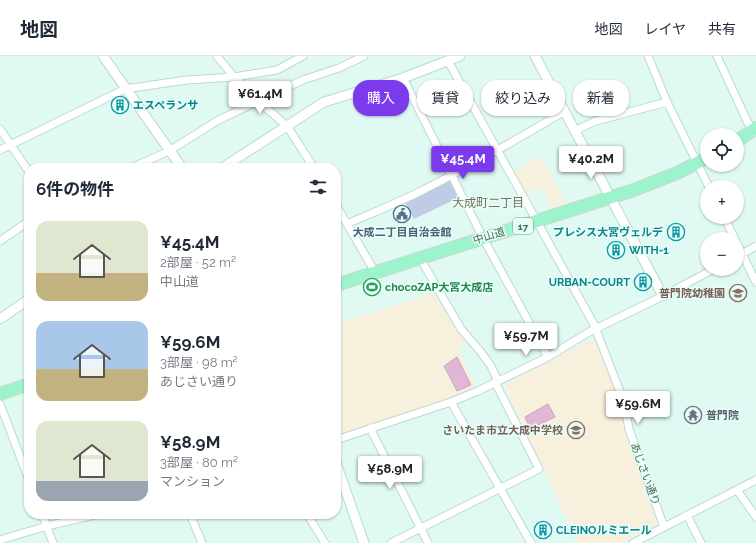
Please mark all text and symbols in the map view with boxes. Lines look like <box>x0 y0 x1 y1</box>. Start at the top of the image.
text: 地図 <box>20 18 58 40</box>
text: 地図 <box>594 21 622 37</box>
text: レイヤ <box>644 21 686 37</box>
text: 共有 <box>708 21 736 37</box>
chip: 購入 <box>353 80 409 116</box>
chip: 賃貸 <box>417 80 473 116</box>
chip: 絞り込み <box>481 80 565 116</box>
chip: 新着 <box>573 80 629 116</box>
pin: ¥61.4M <box>227 81 293 115</box>
text: ¥61.4M <box>237 86 283 101</box>
building icon: エスペランサ <box>110 95 130 115</box>
place label: エスペランサ <box>133 99 198 112</box>
map controls <box>700 128 744 276</box>
button: locate <box>700 128 744 172</box>
pin: ¥45.4M <box>430 146 496 180</box>
pin: ¥40.2M <box>558 146 624 180</box>
text: ¥45.4M <box>440 151 486 166</box>
text: ¥40.2M <box>568 151 614 166</box>
icon: filters <box>307 176 329 198</box>
text: 6件の物件 <box>36 179 114 199</box>
button: + <box>700 180 744 224</box>
district label: 大成町二丁目 <box>452 196 524 210</box>
public building icon: 大成二丁目自治会館 <box>392 204 412 224</box>
road number: 17 <box>513 218 533 234</box>
building icon: プレシス大宮ヴェルデ <box>666 222 686 242</box>
street label: 中山道 <box>471 225 507 247</box>
place label: 大成二丁目自治会館 <box>353 226 452 239</box>
place label: プレシス大宮ヴェルデ <box>553 226 663 239</box>
text: ¥45.4M <box>160 232 219 252</box>
button: − <box>700 232 744 276</box>
icon: home <box>68 237 116 285</box>
building icon: WITH-1 <box>606 240 626 260</box>
place label: WITH-1 <box>629 244 669 257</box>
text: 2部屋 · 52 m² <box>160 255 236 270</box>
building icon: URBAN-COURT <box>633 272 653 292</box>
text: 中山道 <box>160 274 199 289</box>
place label: URBAN-COURT <box>549 276 630 289</box>
sports icon: chocoZAP大宮大成店 <box>362 277 382 297</box>
place label: chocoZAP大宮大成店 <box>385 281 493 294</box>
school or university icon: 普門院幼稚園 <box>728 283 748 303</box>
place label: 普門院幼稚園 <box>659 287 725 300</box>
pin: ¥59.7M <box>493 323 559 357</box>
text: ¥59.7M <box>503 328 549 343</box>
text: ¥59.6M <box>160 332 220 352</box>
icon: home <box>68 337 116 385</box>
text: 3部屋 · 98 m² <box>160 355 238 370</box>
text: あじさい通り <box>160 374 238 389</box>
pin: ¥59.6M <box>605 391 671 425</box>
text: ¥59.6M <box>615 396 661 411</box>
temple icon: 普門院 <box>683 405 703 425</box>
place label: 普門院 <box>706 409 739 422</box>
school or university icon: さいたま市立大成中学校 <box>566 420 586 440</box>
place label: さいたま市立大成中学校 <box>442 424 563 437</box>
text: ¥58.9M <box>160 432 220 452</box>
icon: home <box>68 437 116 485</box>
street label: あじさい通り <box>628 441 662 507</box>
text: 3部屋 · 80 m² <box>160 455 238 470</box>
pin: ¥58.9M <box>357 456 423 490</box>
text: ¥58.9M <box>367 461 413 476</box>
text: マンション <box>160 474 225 489</box>
building icon: CLEINOルミエール <box>533 520 553 540</box>
place label: CLEINOルミエール <box>556 524 651 537</box>

